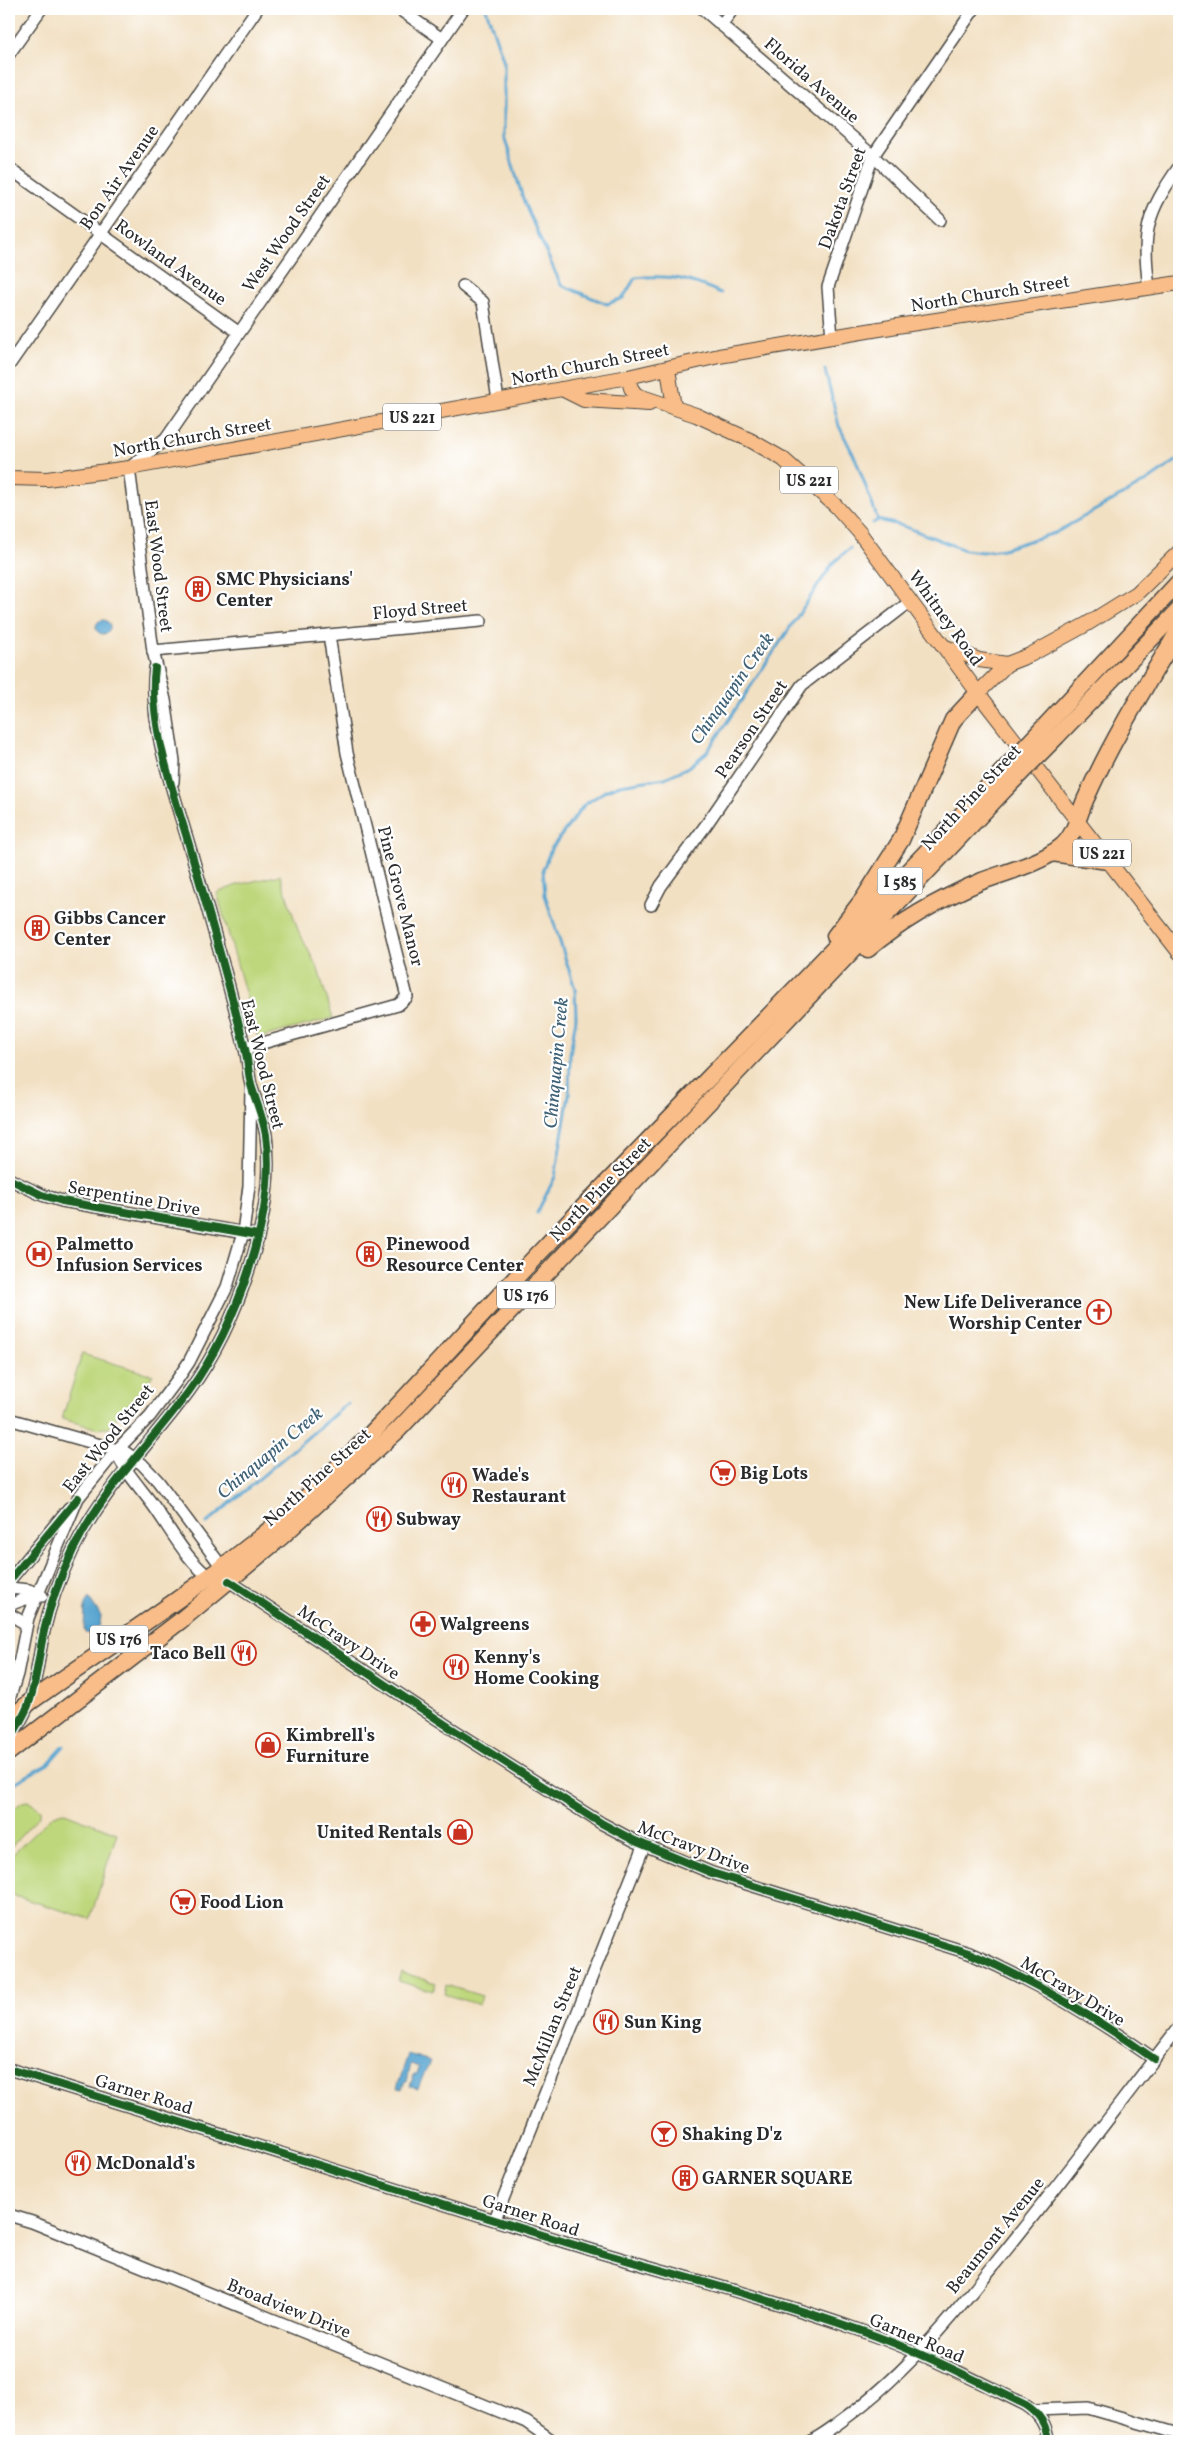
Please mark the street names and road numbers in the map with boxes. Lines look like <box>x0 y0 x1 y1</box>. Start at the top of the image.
street label: Florida Avenue <box>758 32 864 130</box>
street label: Bon Air Avenue <box>75 120 166 236</box>
street label: Dakota Street <box>813 144 874 253</box>
street label: West Wood Street <box>237 170 337 298</box>
street label: Rowland Avenue <box>109 214 231 312</box>
street label: North Church Street <box>909 270 1071 319</box>
street label: North Church Street <box>509 338 671 393</box>
road number: US 221 <box>383 404 441 431</box>
street label: North Church Street <box>111 412 273 465</box>
road number: US 221 <box>780 466 838 494</box>
street label: East Wood Street <box>137 498 178 634</box>
street label: Whitney Road <box>901 566 988 672</box>
street label: Floyd Street <box>372 594 469 627</box>
street label: Pearson Street <box>710 676 794 784</box>
street label: North Pine Street <box>916 739 1028 857</box>
street label: Pine Grove Manor <box>370 824 429 970</box>
road number: US 221 <box>1073 840 1131 866</box>
road number: I 585 <box>878 868 922 894</box>
street label: East Wood Street <box>233 997 290 1132</box>
street label: North Pine Street <box>544 1132 658 1248</box>
street label: Serpentine Drive <box>66 1176 202 1223</box>
road number: US 176 <box>497 1282 555 1308</box>
street label: East Wood Street <box>57 1379 161 1499</box>
street label: North Pine Street <box>259 1423 377 1533</box>
street label: McCravy Drive <box>292 1600 404 1687</box>
road number: US 176 <box>90 1626 148 1652</box>
street label: McCravy Drive <box>634 1816 753 1881</box>
street label: McCravy Drive <box>1015 1951 1129 2033</box>
street label: McMillan Street <box>518 1963 589 2091</box>
street label: Garner Road <box>92 2069 195 2122</box>
street label: Beaumont Avenue <box>941 2172 1051 2300</box>
street label: Garner Road <box>479 2189 582 2244</box>
street label: Broadview Drive <box>223 2273 354 2346</box>
street label: Garner Road <box>865 2308 968 2371</box>

